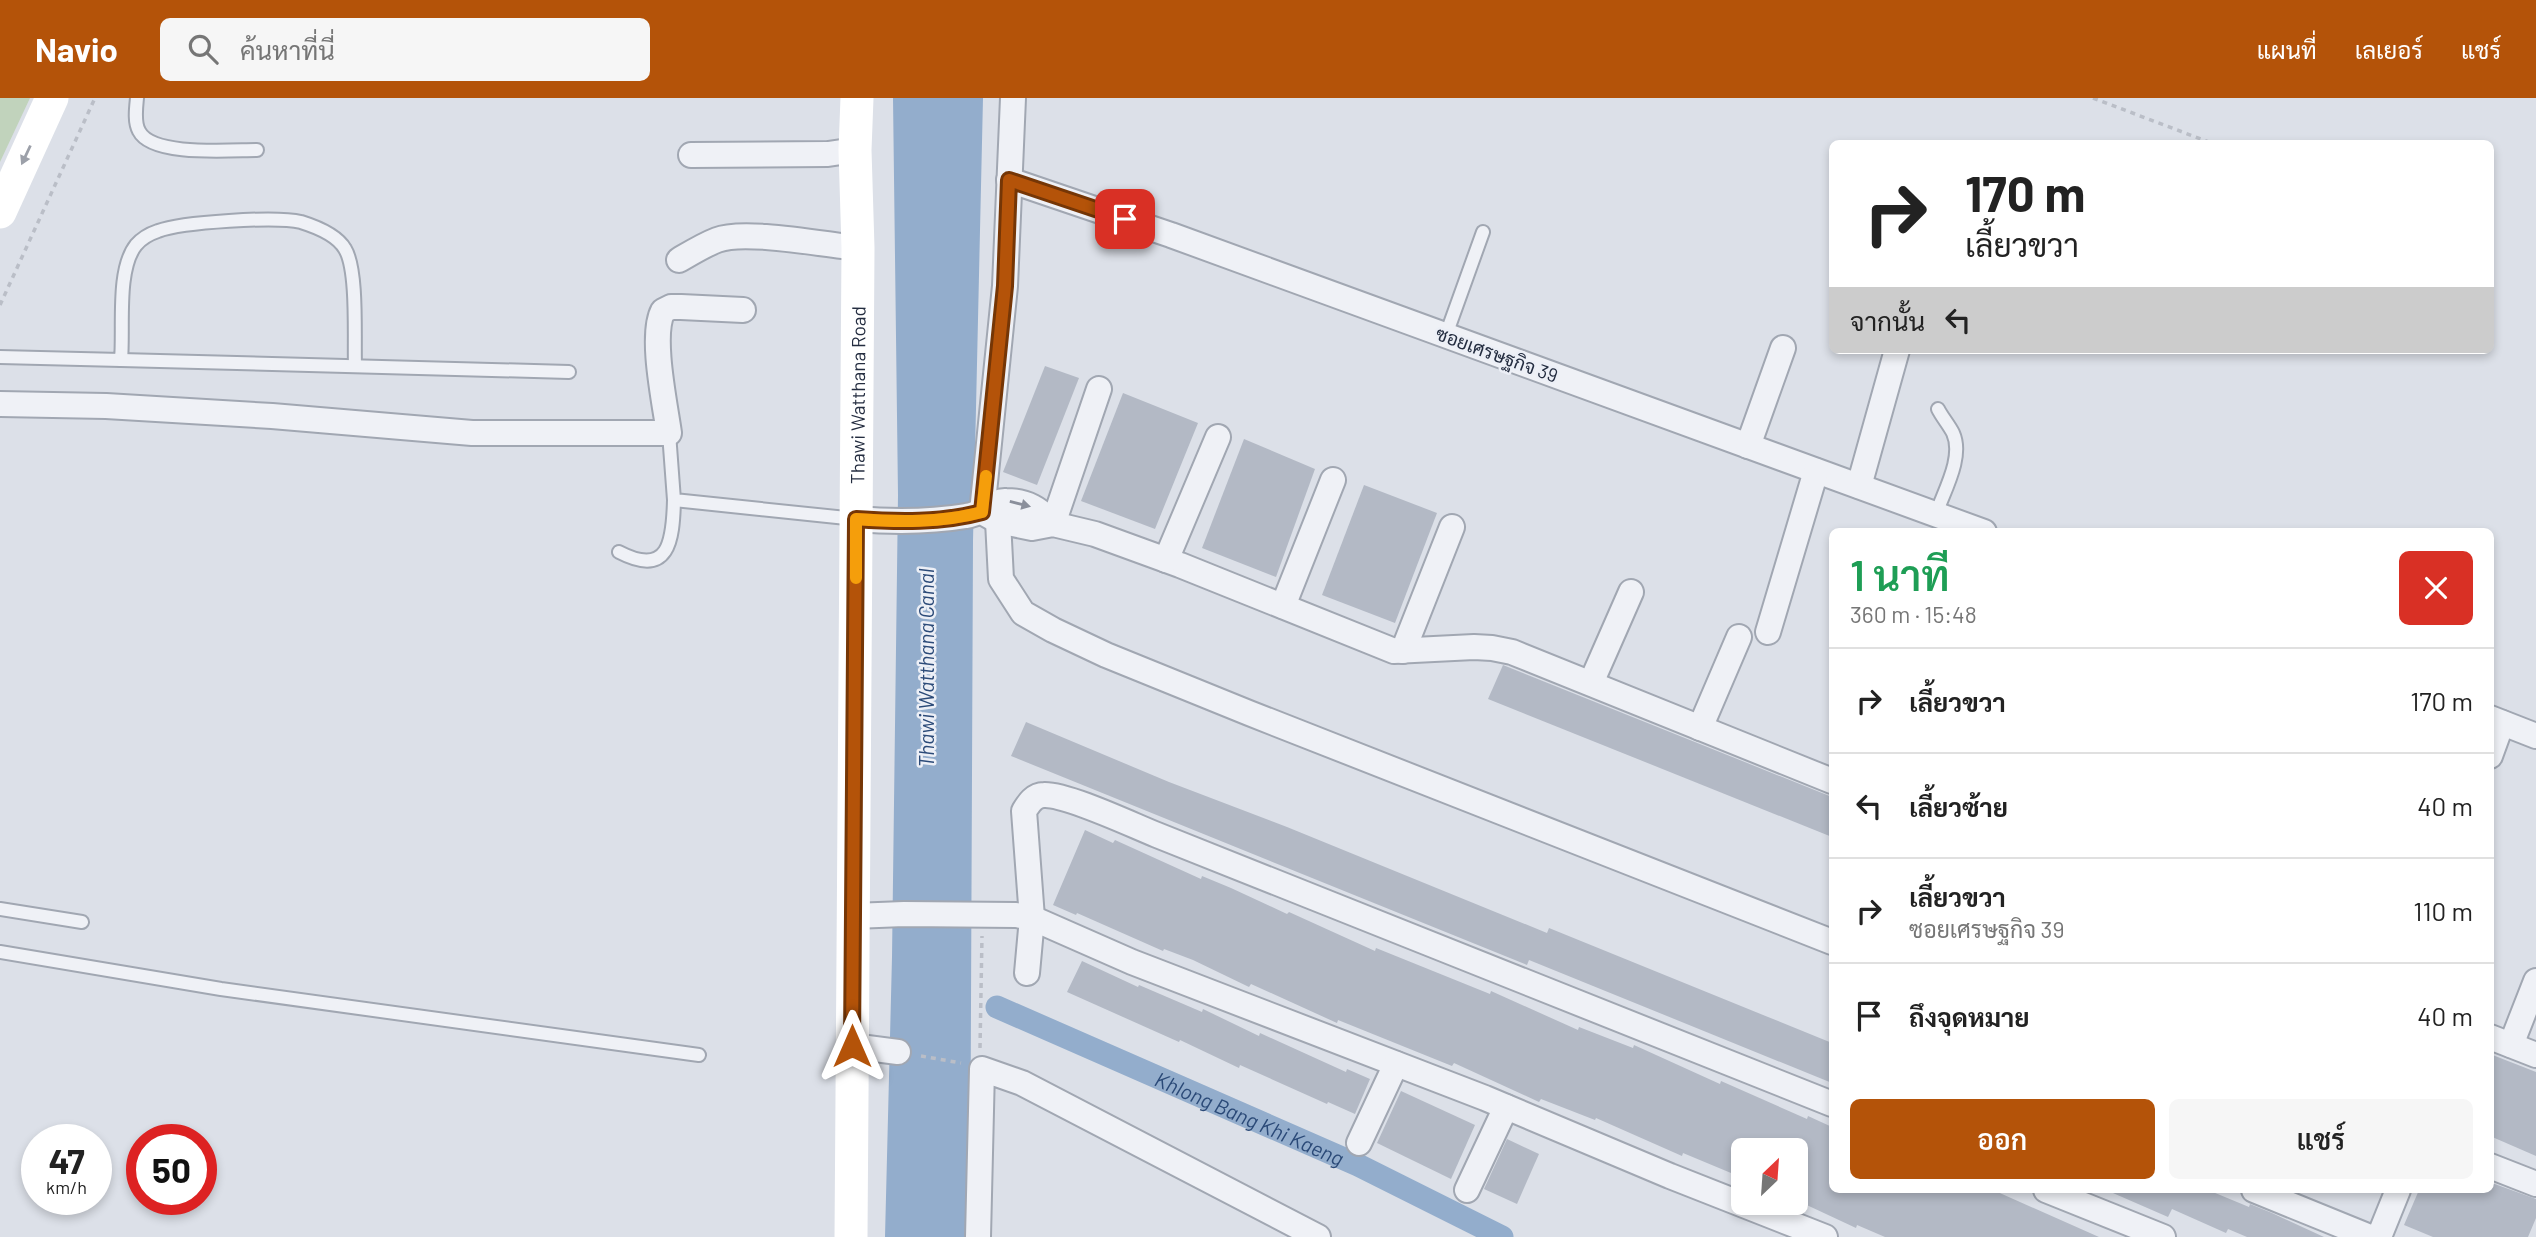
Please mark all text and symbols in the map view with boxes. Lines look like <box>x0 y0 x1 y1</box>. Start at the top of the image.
search box <box>160 18 650 81</box>
text: Navio <box>35 29 118 69</box>
icon: search <box>184 30 222 68</box>
text: ค้นหาที่นี่ <box>240 34 335 65</box>
text: แผนที่ <box>2257 35 2317 64</box>
text: เลเยอร์ <box>2355 35 2423 64</box>
text: แชร์ <box>2461 35 2501 64</box>
one-way arrow <box>20 145 32 165</box>
text: 170 m <box>1965 163 2085 222</box>
icon: right <box>1850 168 1941 259</box>
pin <box>1095 189 1155 249</box>
icon: arrive <box>1106 200 1144 238</box>
text: เลี้ยวขวา <box>1965 225 2079 263</box>
icon: left <box>1939 301 1977 339</box>
text: จากนั้น <box>1850 305 1925 336</box>
street label: Thawi Watthana Road <box>845 306 869 484</box>
street label: ซอยเศรษฐกิจ 39 <box>1432 321 1561 389</box>
one-way arrow <box>1009 499 1031 510</box>
text: 1 นาที <box>1850 549 1950 599</box>
button: close <box>2399 551 2473 625</box>
water label: Thawi Watthana Canal <box>913 568 938 767</box>
text: 360 m · 15:48 <box>1850 600 1977 628</box>
icon: right <box>1850 682 1888 720</box>
text: 170 m <box>2410 685 2473 716</box>
text: เลี้ยวขวา <box>1909 686 2006 717</box>
icon: left <box>1850 787 1888 825</box>
text: 40 m <box>2417 790 2473 821</box>
text: เลี้ยวซ้าย <box>1909 791 2008 822</box>
text: เลี้ยวขวา <box>1909 881 2006 912</box>
icon: right <box>1850 892 1888 930</box>
text: 110 m <box>2413 895 2473 926</box>
text: ซอยเศรษฐกิจ 39 <box>1909 915 2064 943</box>
icon: arrive <box>1850 997 1888 1035</box>
text: 40 m <box>2417 1000 2473 1031</box>
text: ถึงจุดหมาย <box>1909 1001 2030 1032</box>
position arrow <box>815 1009 889 1083</box>
water label: Khlong Bang Khi Kaeng <box>1152 1065 1348 1170</box>
button: ออก <box>1850 1099 2155 1179</box>
button: แชร์ <box>2169 1099 2473 1179</box>
speed limit sign: 50 <box>126 1124 217 1215</box>
north arrow <box>1731 1138 1808 1214</box>
map controls <box>1731 1138 1808 1215</box>
text: 47 <box>48 1139 85 1181</box>
text: km/h <box>46 1176 87 1198</box>

